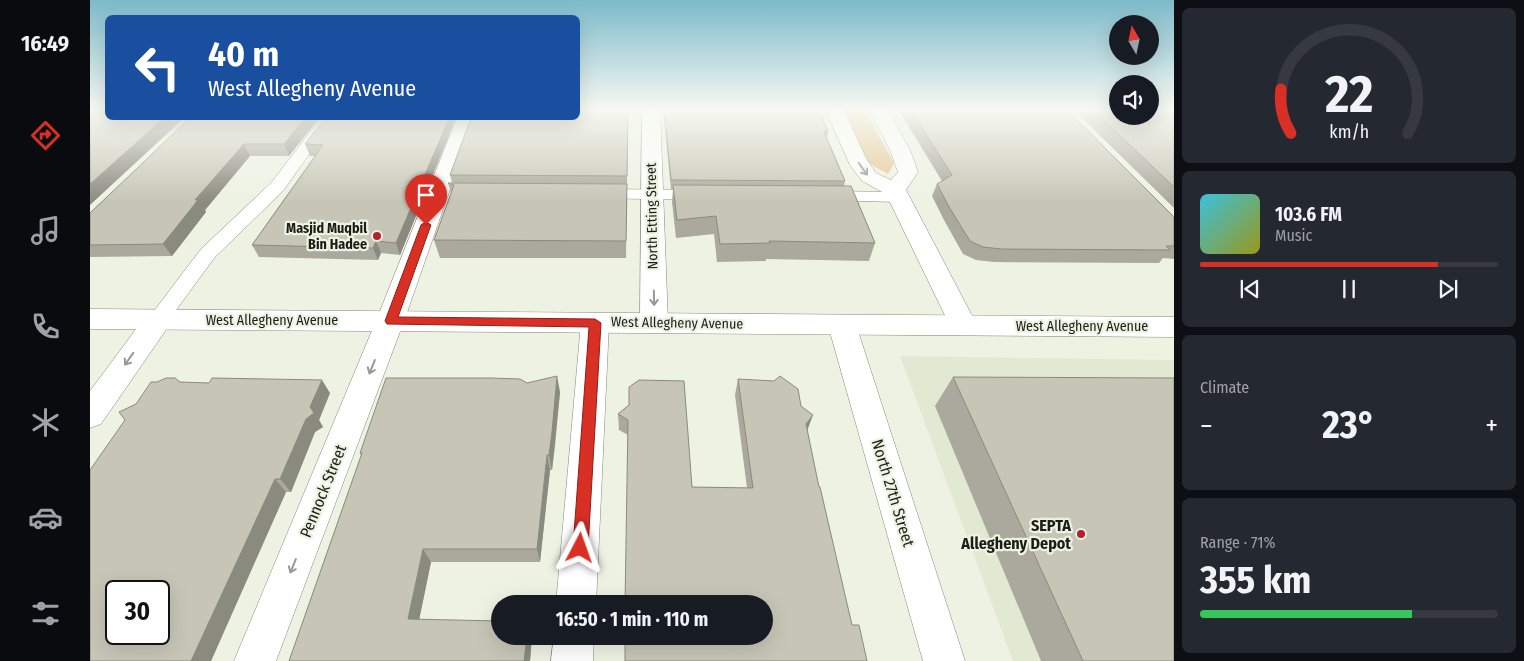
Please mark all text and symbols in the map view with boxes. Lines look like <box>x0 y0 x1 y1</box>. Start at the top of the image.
north arrow <box>1109 15 1159 65</box>
map controls <box>1109 15 1159 125</box>
text: 16:49 <box>21 30 69 57</box>
text: 40 m <box>208 33 279 75</box>
icon: left <box>125 35 190 100</box>
text: 22 <box>1324 63 1373 126</box>
text: West Allegheny Avenue <box>208 75 416 102</box>
button: sound <box>1109 75 1159 125</box>
icon: directions <box>28 118 63 153</box>
text: km/h <box>1329 121 1369 143</box>
one-way arrow <box>858 161 868 175</box>
street label: North Etting Street <box>643 162 661 270</box>
pin <box>405 174 447 225</box>
icon: arrive <box>412 181 440 209</box>
text: 103.6 FM <box>1275 203 1342 226</box>
icon: music <box>28 213 63 248</box>
place label: Masjid Muqbil Bin Hadee <box>286 220 367 253</box>
text: Music <box>1275 226 1312 245</box>
marker: Masjid Muqbil Bin Hadee <box>371 230 383 242</box>
icon: previous <box>1236 275 1264 303</box>
icon: pause <box>1335 275 1363 303</box>
icon: next <box>1434 275 1462 303</box>
one-way arrow <box>649 290 659 306</box>
icon: phone <box>28 309 63 344</box>
street label: West Allegheny Avenue <box>206 312 338 329</box>
street label: West Allegheny Avenue <box>611 313 743 333</box>
street label: West Allegheny Avenue <box>1016 318 1148 335</box>
one-way arrow <box>124 352 134 366</box>
one-way arrow <box>367 358 376 374</box>
text: Climate <box>1200 378 1249 397</box>
text: 23° <box>1322 402 1376 448</box>
icon: climate <box>28 405 63 440</box>
text: − <box>1200 409 1213 442</box>
text: + <box>1485 409 1498 442</box>
street label: North 27th Street <box>868 437 919 550</box>
street label: Pennock Street <box>296 441 351 540</box>
icon: car <box>28 500 63 535</box>
place label: SEPTA Allegheny Depot <box>960 516 1071 553</box>
position arrow <box>553 521 605 573</box>
marker: SEPTA Allegheny Depot <box>1075 528 1087 540</box>
text: Range · 71% <box>1200 533 1275 552</box>
text: 355 km <box>1200 557 1311 603</box>
one-way arrow <box>288 558 297 574</box>
speed limit sign: 30 <box>105 580 170 645</box>
icon: filters <box>28 596 63 631</box>
text: 16:50 · 1 min · 110 m <box>556 608 708 631</box>

